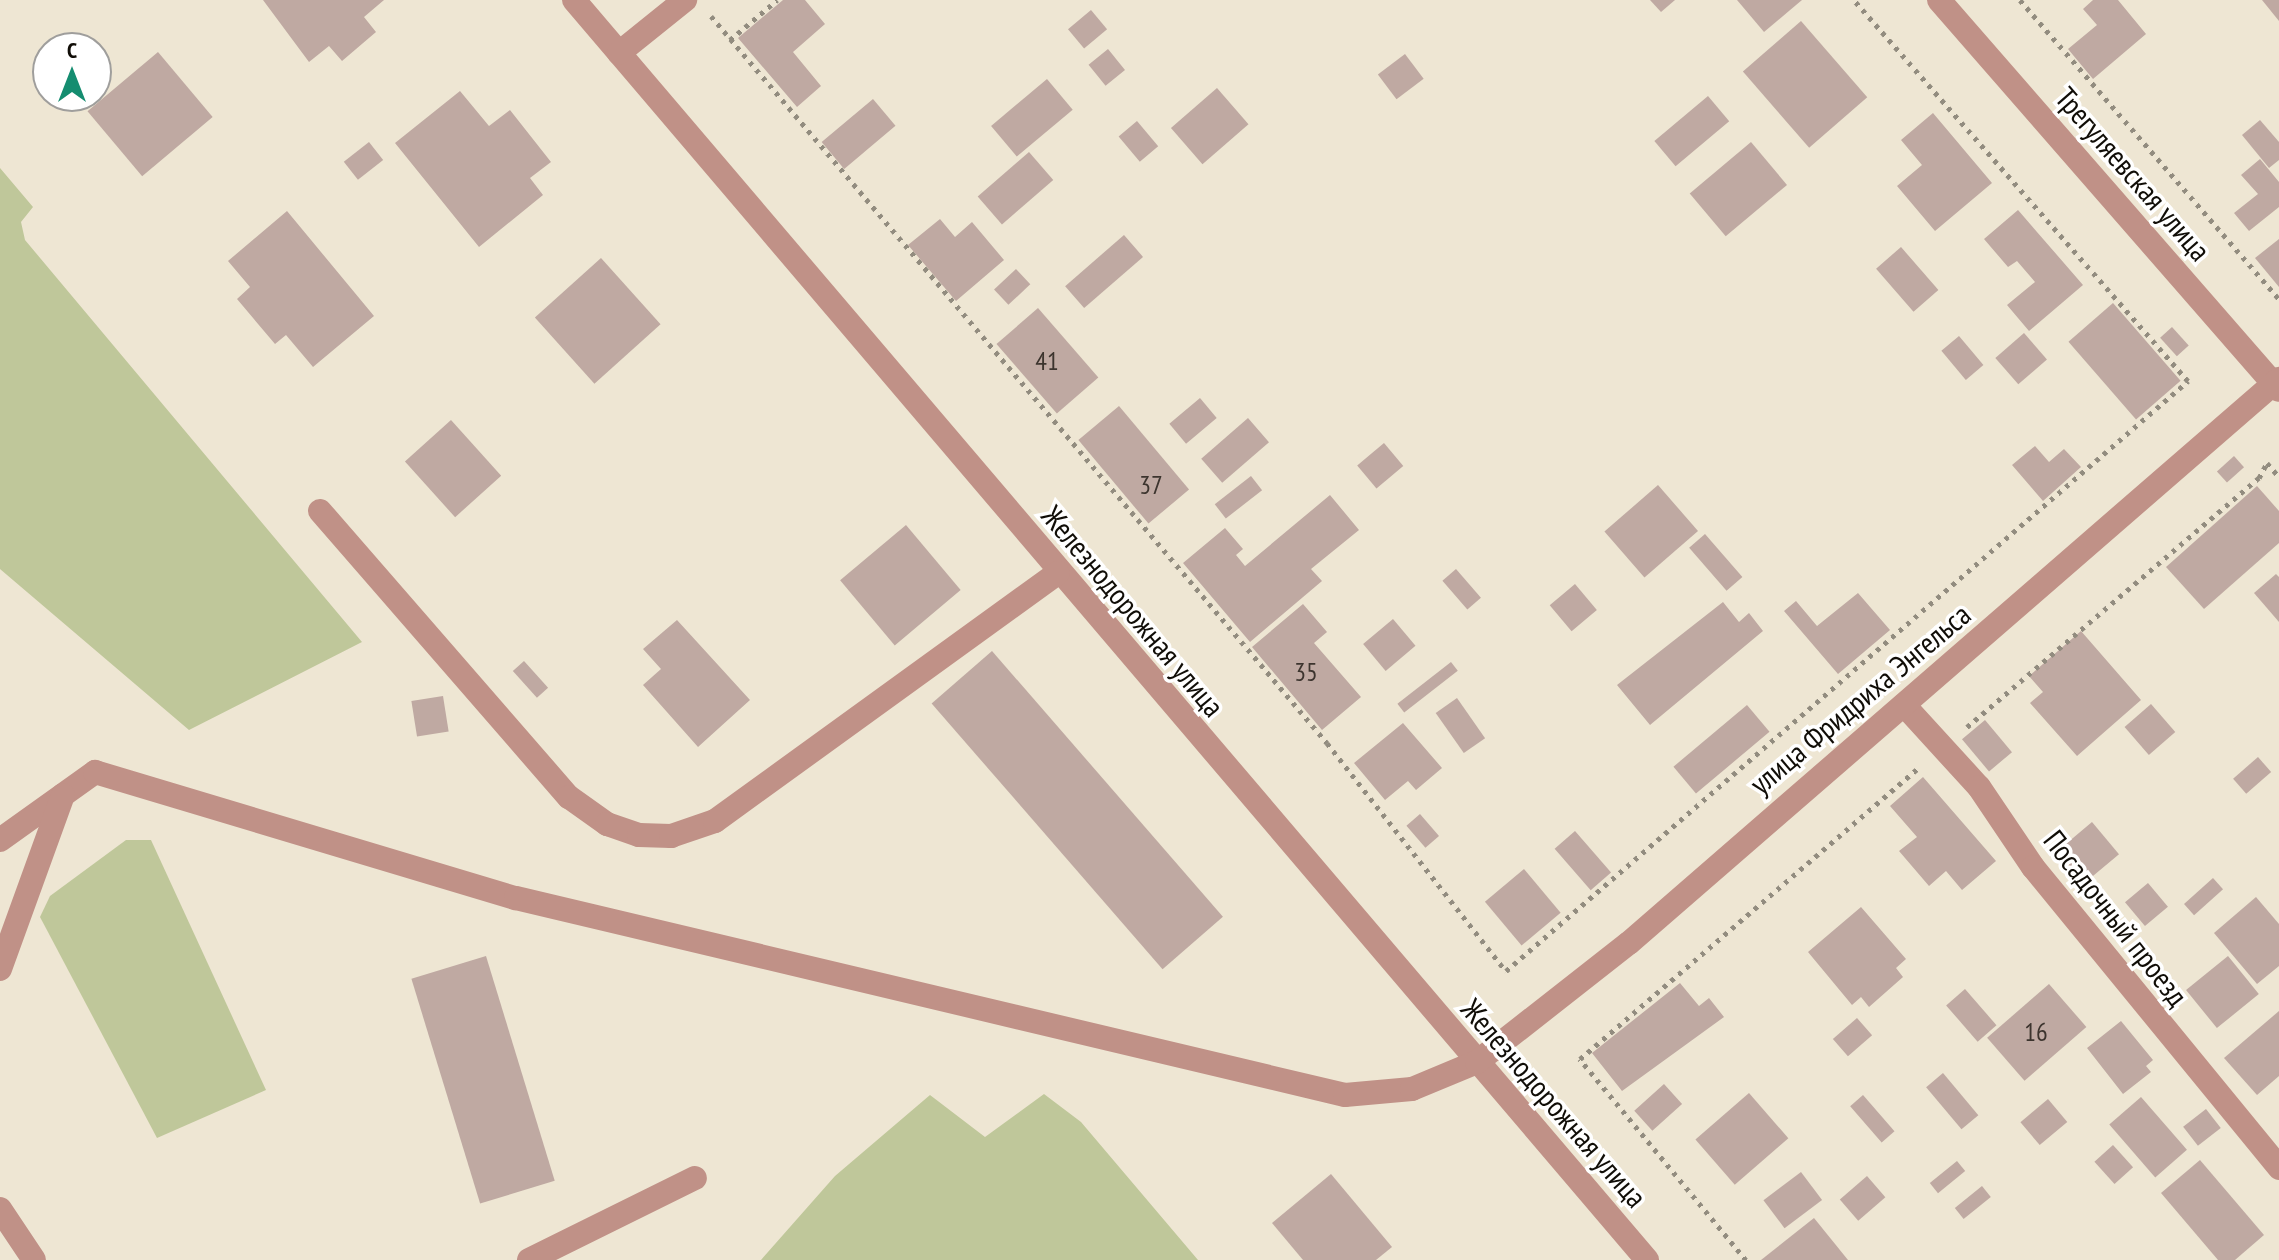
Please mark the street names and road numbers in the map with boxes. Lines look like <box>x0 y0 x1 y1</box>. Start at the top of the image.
street label: Трегуляевская улица <box>2048 80 2218 268</box>
street label: Железнодорожная улица <box>1034 498 1232 724</box>
street label: улица Фридриха Энгельса <box>1742 596 1978 802</box>
street label: Посадочный проезд <box>2036 823 2196 1013</box>
street label: Железнодорожная улица <box>1454 991 1654 1215</box>

